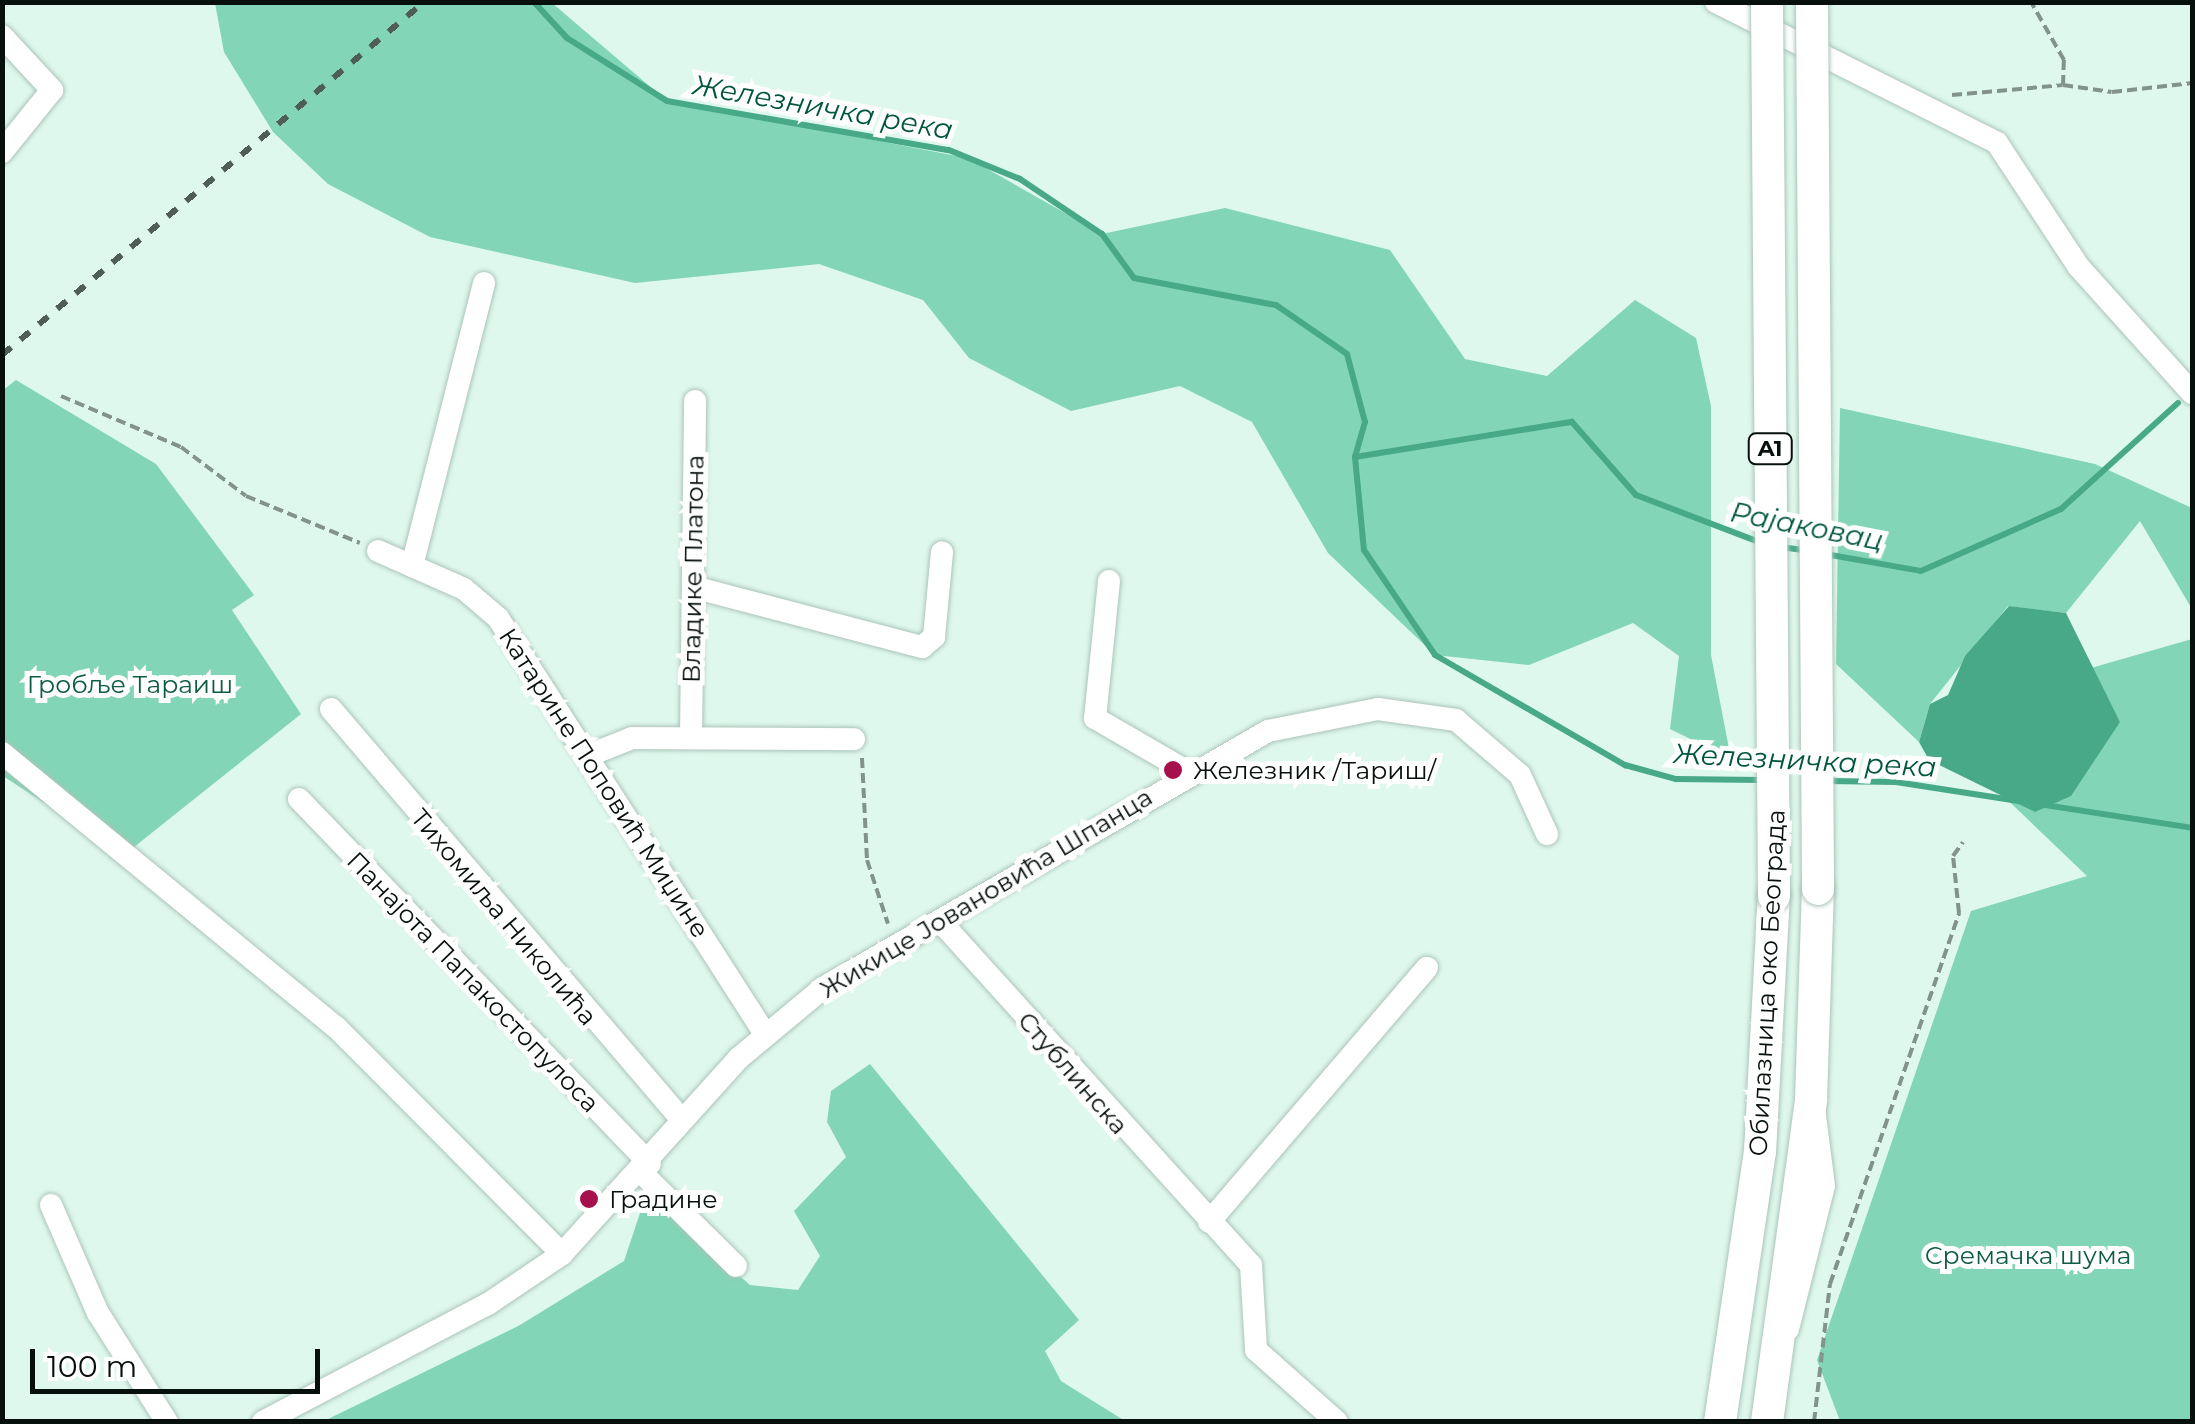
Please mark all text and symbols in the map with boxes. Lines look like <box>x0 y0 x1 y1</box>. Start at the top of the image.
water label: Железничка река <box>690 68 956 146</box>
road number: A1 <box>1748 432 1792 466</box>
street label: Владике Платона <box>676 455 710 683</box>
water label: Рајаковац <box>1728 495 1886 557</box>
street label: Катарине Поповић Миџине <box>493 623 715 943</box>
park label: Гробље Тараиш <box>27 669 233 699</box>
water label: Железничка река <box>1673 736 1937 784</box>
place label: Железник /Тариш/ <box>1193 755 1436 785</box>
marker: Железник /Тариш/ <box>1162 759 1184 781</box>
street label: Жикице Јовановића Шпанца <box>814 782 1158 1004</box>
street label: Тихомиља Николића <box>405 803 603 1031</box>
street label: Обилазница око Београда <box>1743 809 1791 1157</box>
street label: Панајота Папакостопулоса <box>341 846 605 1118</box>
street label: Стублинска <box>1012 1006 1134 1140</box>
place label: Градине <box>609 1184 718 1214</box>
marker: Градине <box>578 1188 600 1210</box>
park label: Сремачка шума <box>1925 1240 2131 1270</box>
scale bar <box>35 1329 325 1391</box>
text: 100 m <box>47 1348 137 1385</box>

